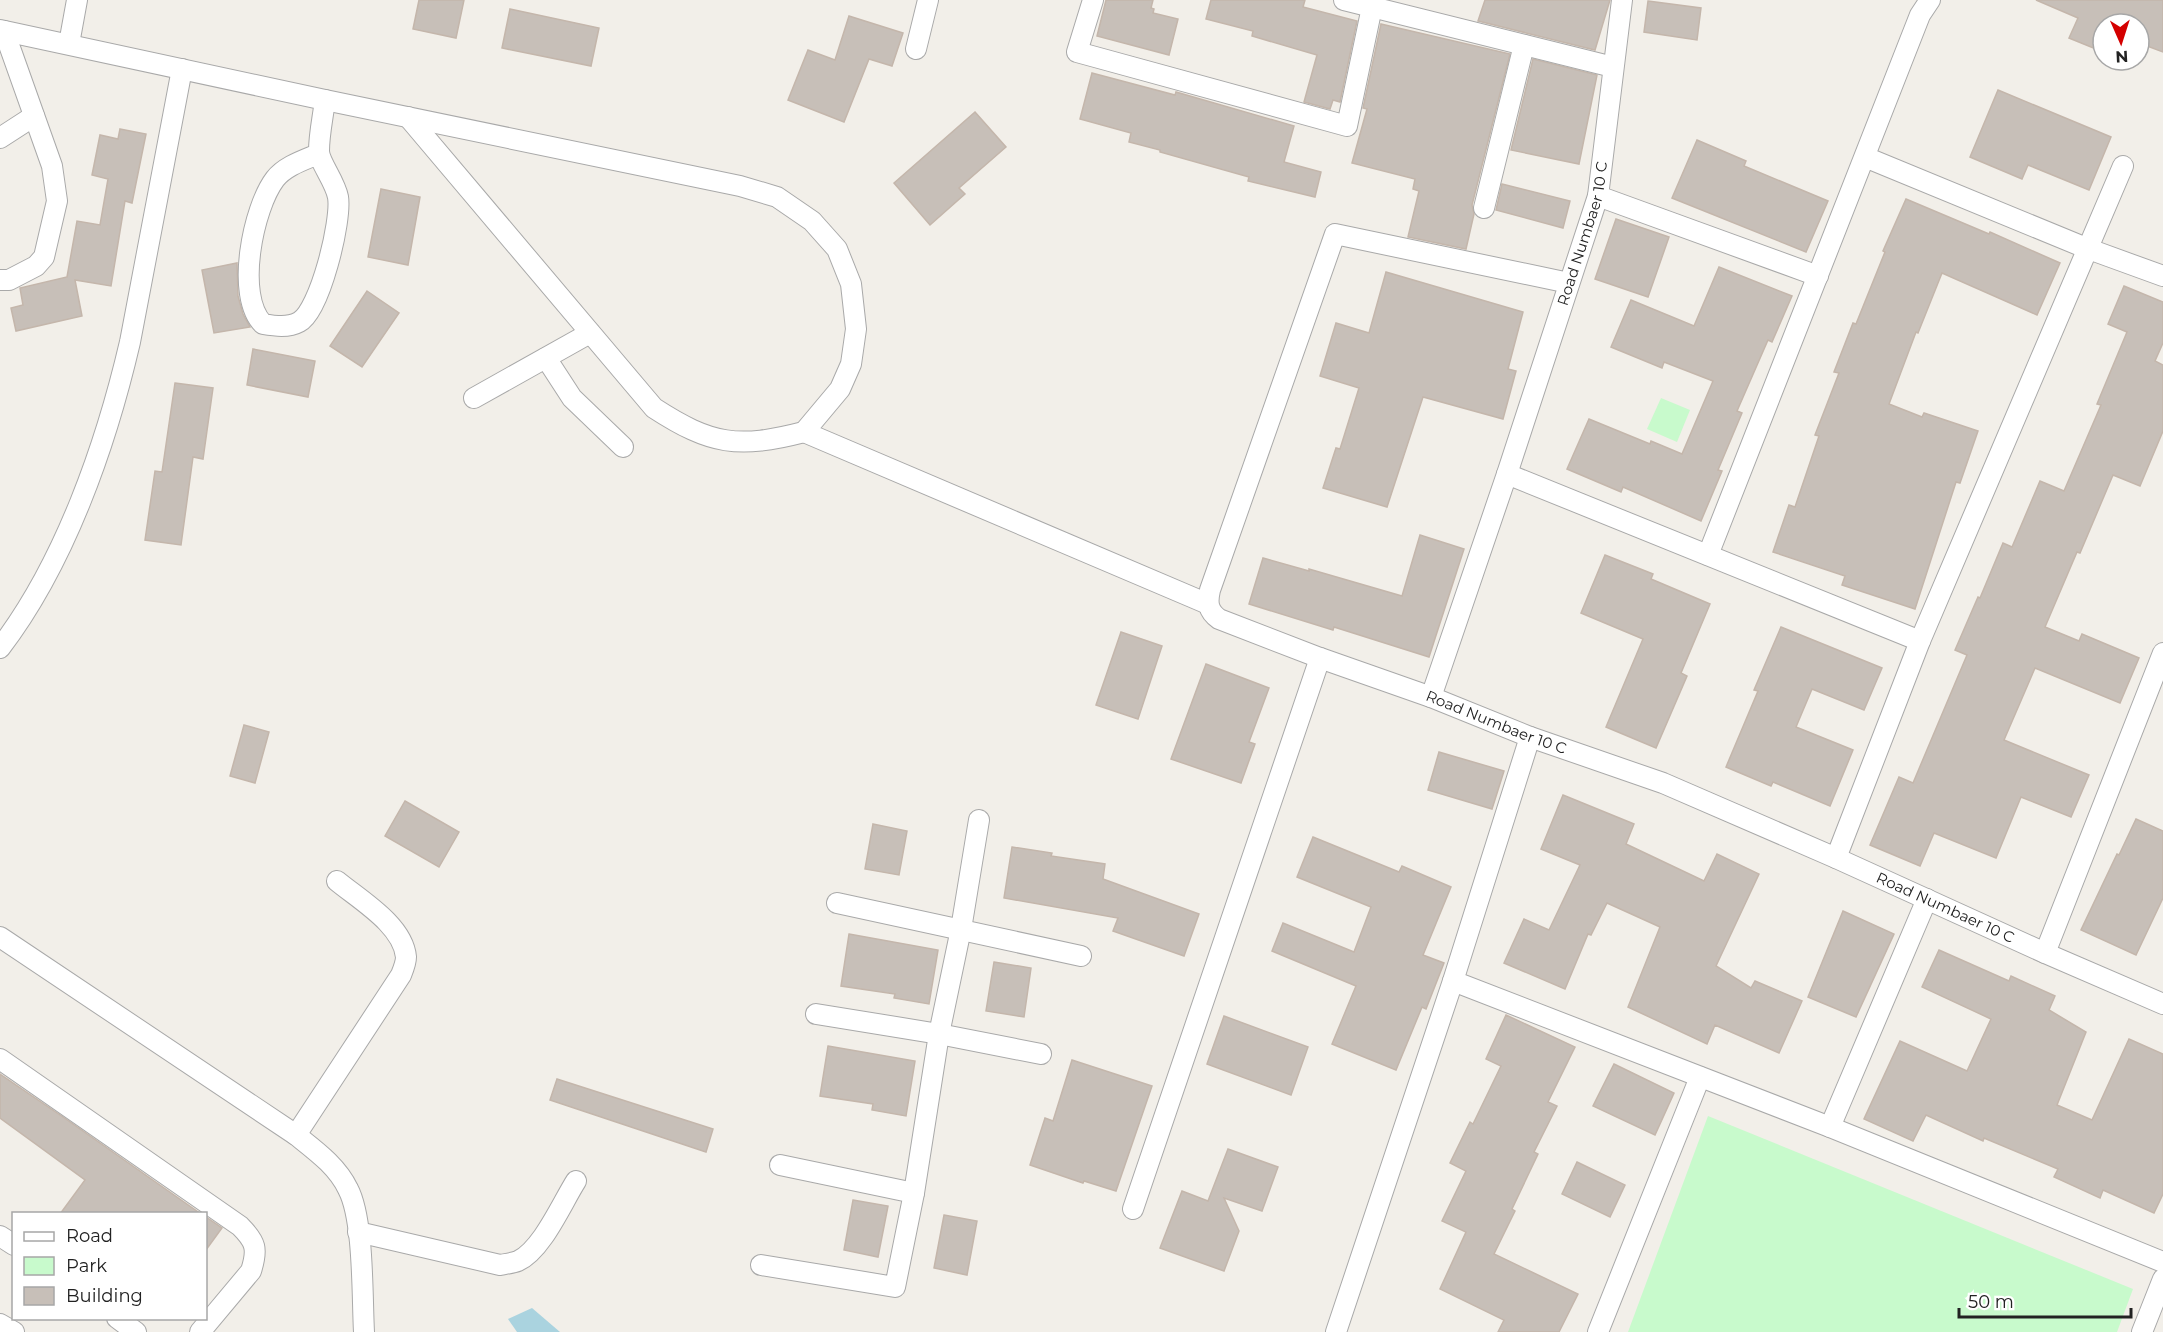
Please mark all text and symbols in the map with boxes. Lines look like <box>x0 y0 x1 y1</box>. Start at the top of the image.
north arrow <box>2091 12 2151 72</box>
text: N <box>2115 47 2129 66</box>
street label: Road Numbaer 10 C <box>1553 160 1611 308</box>
street label: Road Numbaer 10 C <box>1423 686 1569 758</box>
street label: Road Numbaer 10 C <box>1873 868 2018 947</box>
legend <box>12 1212 207 1320</box>
text: Road <box>66 1225 113 1247</box>
text: Park <box>66 1255 107 1277</box>
scale bar <box>1959 1281 2132 1319</box>
text: Building <box>66 1285 143 1307</box>
text: 50 m <box>1968 1291 2014 1313</box>

